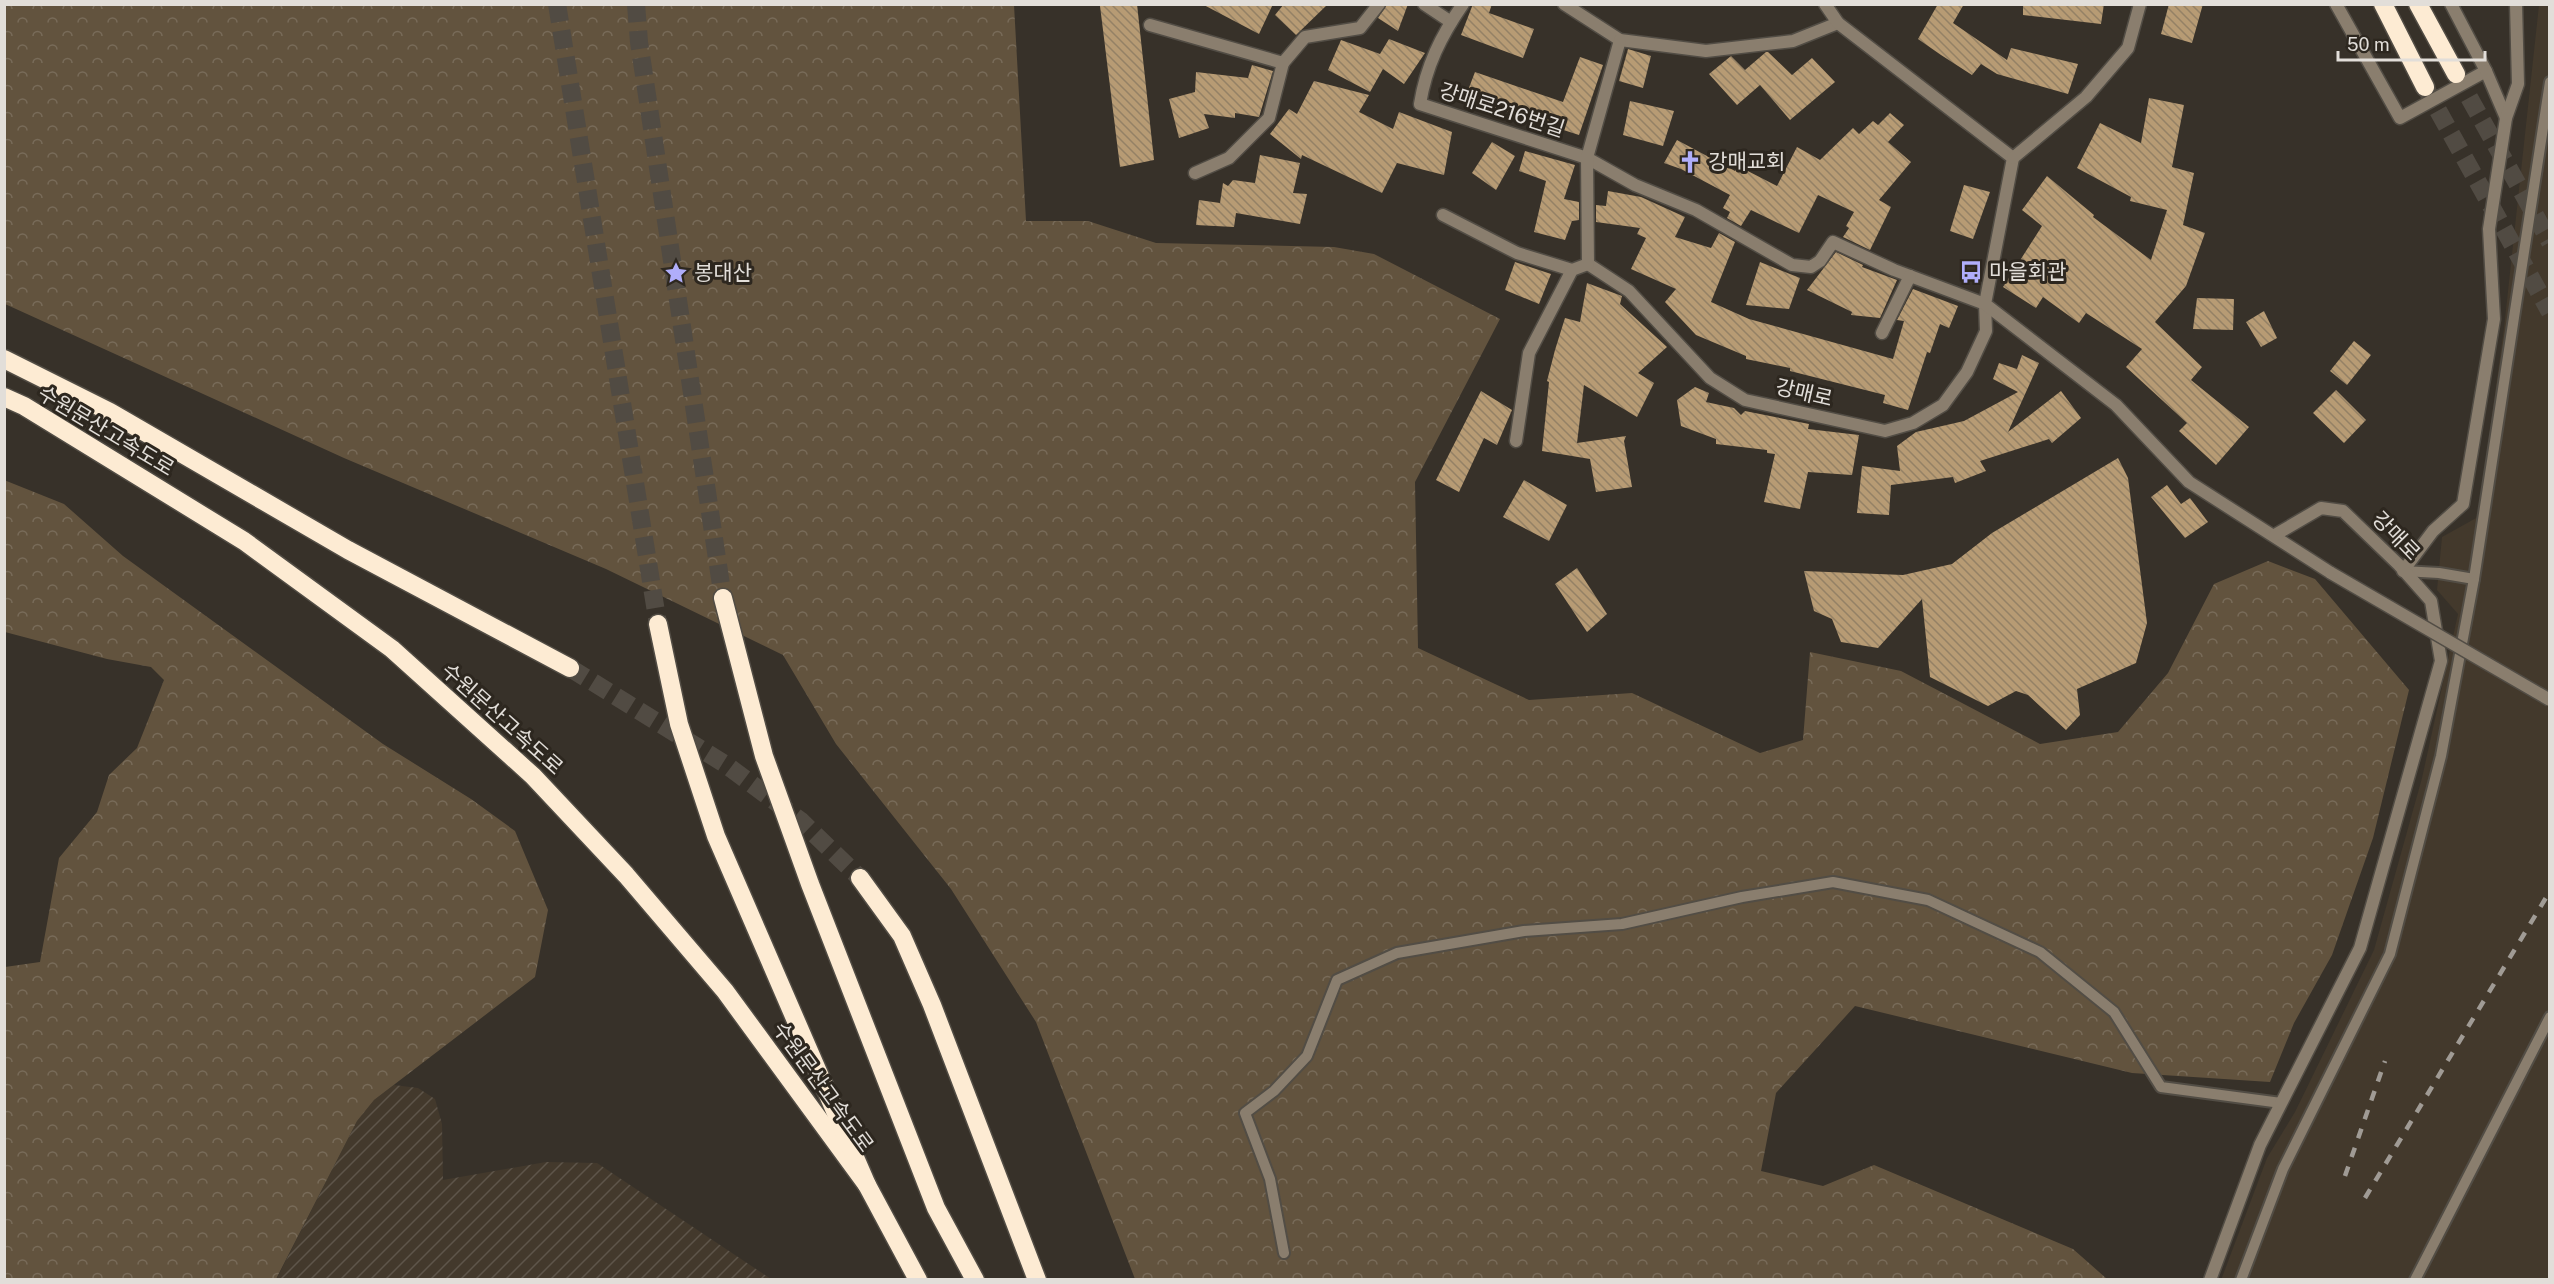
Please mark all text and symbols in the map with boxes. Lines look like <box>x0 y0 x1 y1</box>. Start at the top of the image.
scale bar <box>2338 24 2485 62</box>
text: 50 m <box>2347 34 2390 55</box>
street label: 강매로216번길 <box>1436 77 1568 142</box>
church icon: 강매교회 <box>1677 149 1703 175</box>
place label: 강매교회 <box>1708 149 1785 174</box>
bus stop icon: 마을회관 <box>1958 259 1984 285</box>
place label: 마을회관 <box>1989 259 2066 284</box>
place icon: 봉대산 <box>663 260 689 286</box>
place label: 봉대산 <box>694 260 752 285</box>
street label: 강매로 <box>1773 374 1835 411</box>
street label: 수원문산고속도로 <box>34 380 179 481</box>
street label: 강매로 <box>2367 506 2425 565</box>
street label: 수원문산고속도로 <box>437 658 568 780</box>
street label: 수원문산고속도로 <box>768 1017 879 1157</box>

